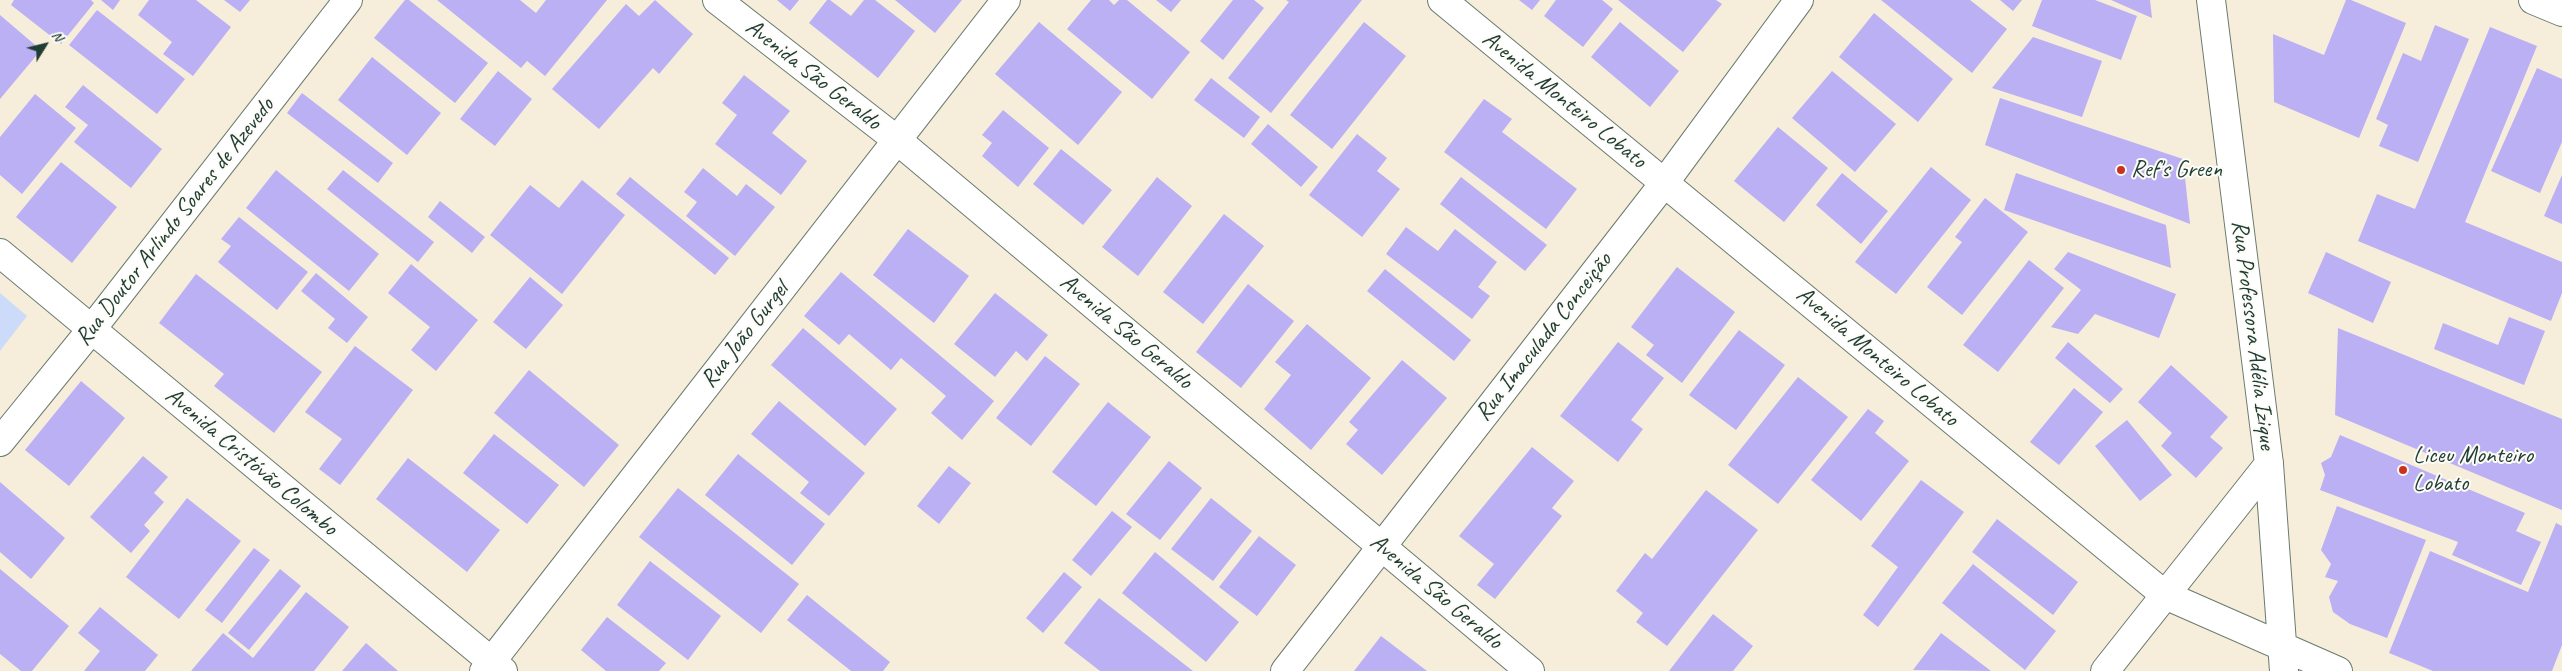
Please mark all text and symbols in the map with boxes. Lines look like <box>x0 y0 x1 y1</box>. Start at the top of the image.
street label: Avenida São Geraldo <box>739 13 887 137</box>
north arrow <box>20 20 70 70</box>
street label: Avenida Monteiro Lobato <box>1476 25 1652 175</box>
text: N <box>48 27 67 44</box>
street label: Rua Doutor Arlindo Soares de Azevedo <box>69 92 281 352</box>
place label: Ref's Green <box>2131 156 2222 184</box>
marker: Ref's Green <box>2115 164 2127 176</box>
street label: Rua Professora Adélia Izique <box>2225 219 2281 451</box>
street label: Rua Imaculada Conceição <box>1469 247 1619 427</box>
street label: Avenida São Geraldo <box>1054 268 1198 396</box>
street label: Rua João Gurgel <box>695 276 795 394</box>
street label: Avenida Monteiro Lobato <box>1790 281 1964 433</box>
street label: Avenida Cristóvão Colombo <box>159 382 343 542</box>
place label: Liceu Monteiro Lobato <box>2413 442 2533 498</box>
marker: Liceu Monteiro Lobato <box>2397 464 2409 476</box>
street label: Avenida São Geraldo <box>1364 528 1508 656</box>

